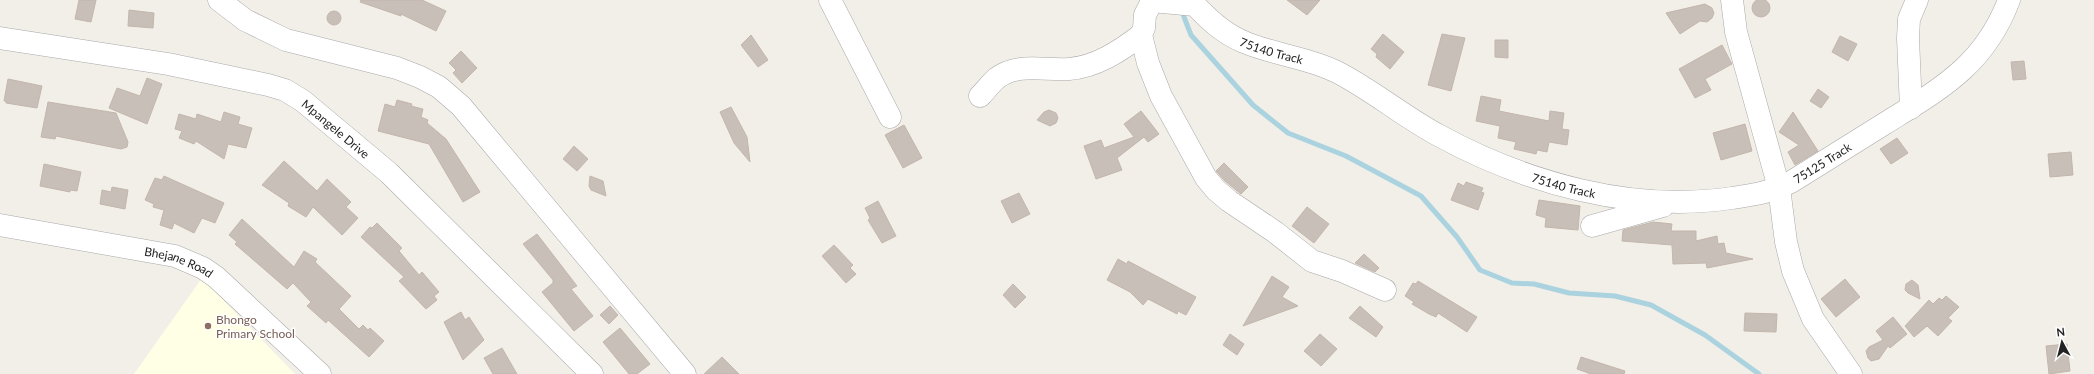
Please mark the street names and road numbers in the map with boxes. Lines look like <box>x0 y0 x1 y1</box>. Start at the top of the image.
street label: 75140 Track <box>1238 34 1306 67</box>
street label: Mpangele Drive <box>299 96 373 161</box>
street label: 75125 Track <box>1790 138 1855 186</box>
street label: 75140 Track <box>1530 169 1598 201</box>
street label: Bhejane Road <box>143 243 216 280</box>

